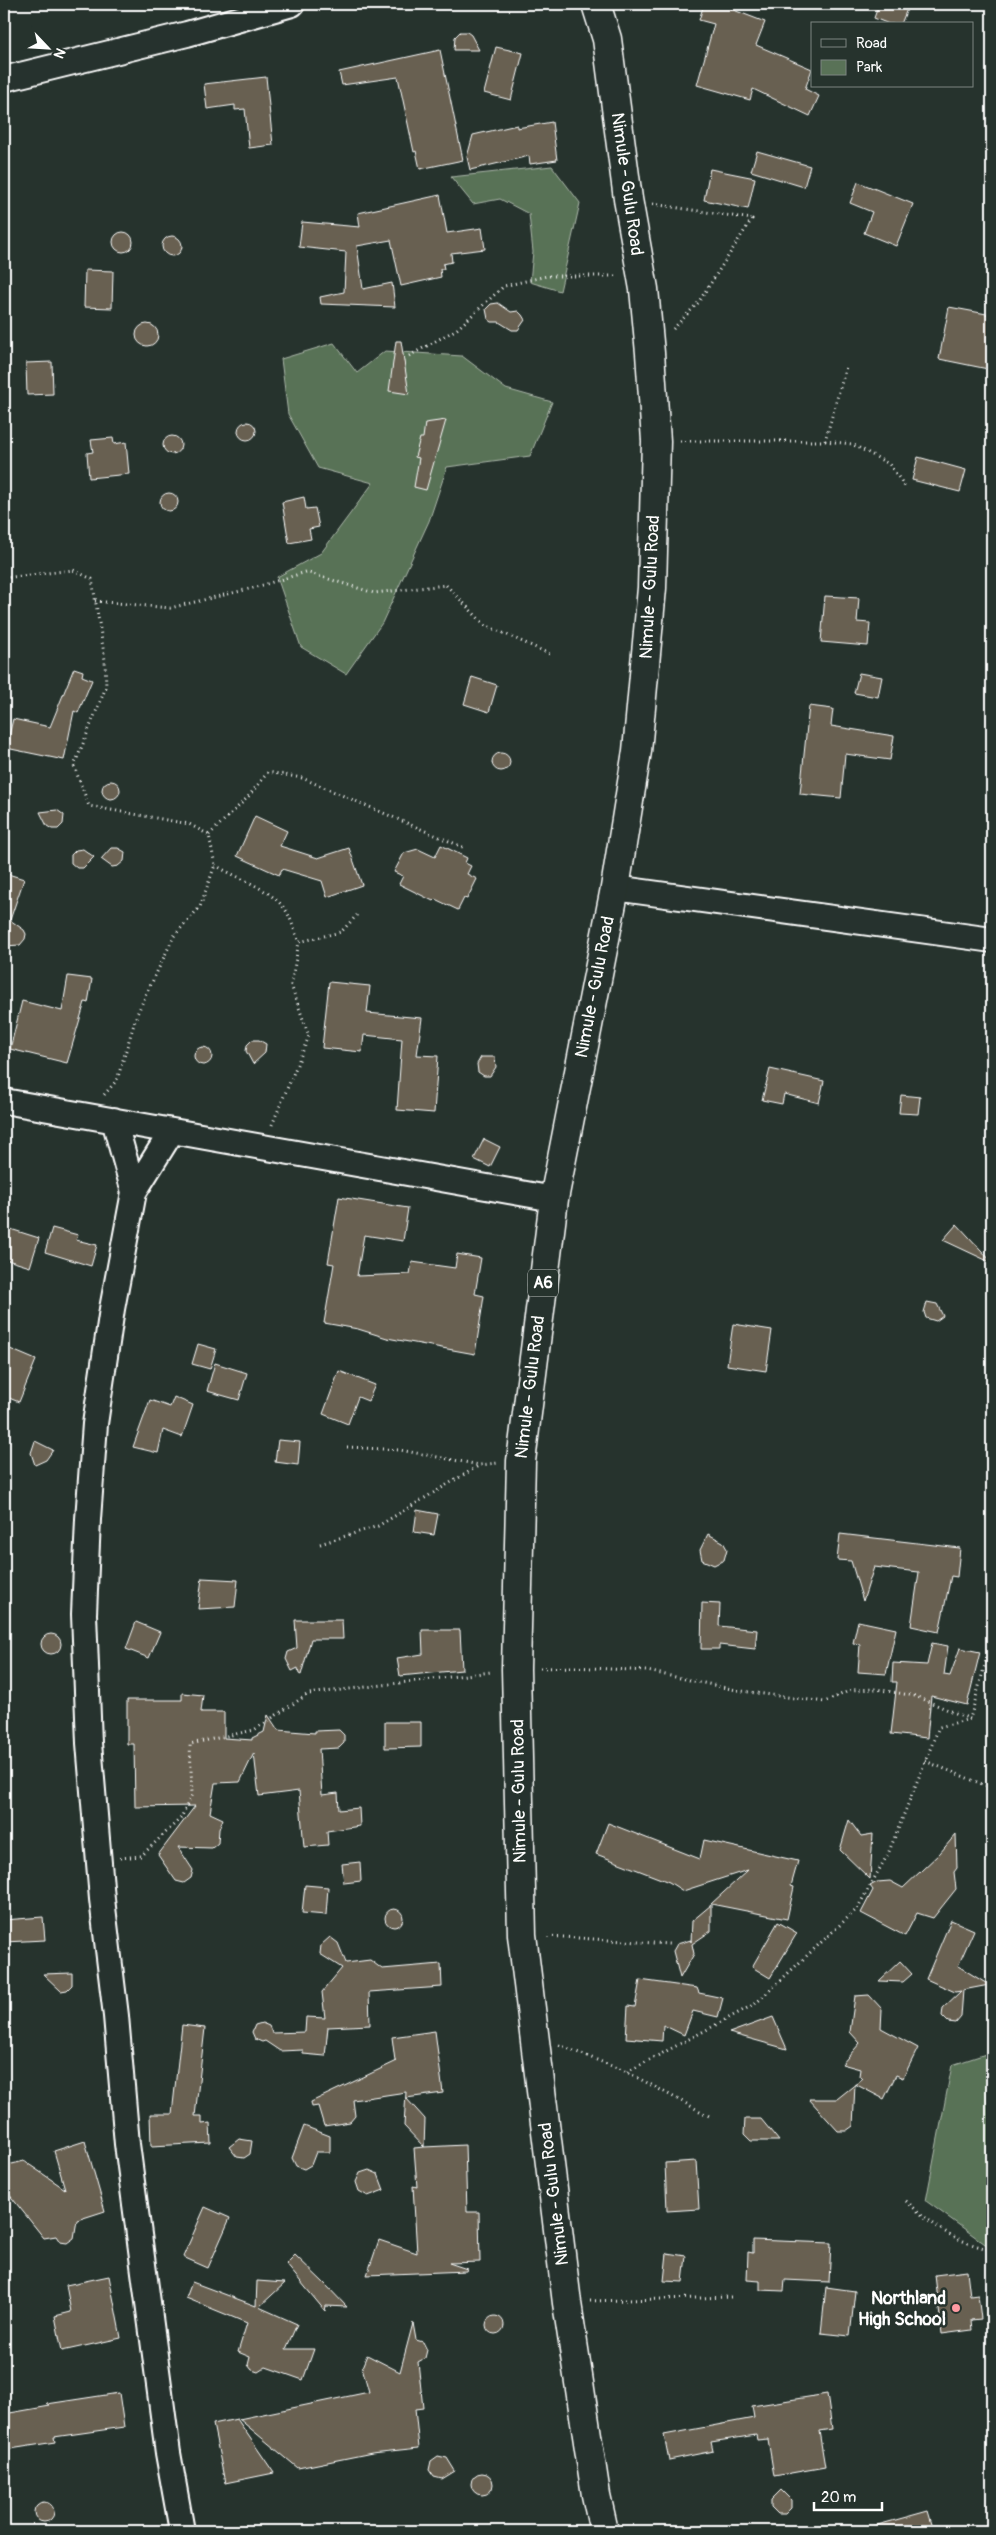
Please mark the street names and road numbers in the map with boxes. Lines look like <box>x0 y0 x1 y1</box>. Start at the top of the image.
street label: Nimule - Gulu Road <box>606 111 648 257</box>
street label: Nimule - Gulu Road <box>635 514 665 660</box>
street label: Nimule - Gulu Road <box>570 914 620 1060</box>
road number: A6 <box>528 1270 558 1296</box>
street label: Nimule - Gulu Road <box>510 1314 550 1460</box>
street label: Nimule - Gulu Road <box>506 1719 532 1863</box>
street label: Nimule - Gulu Road <box>534 2121 574 2267</box>

